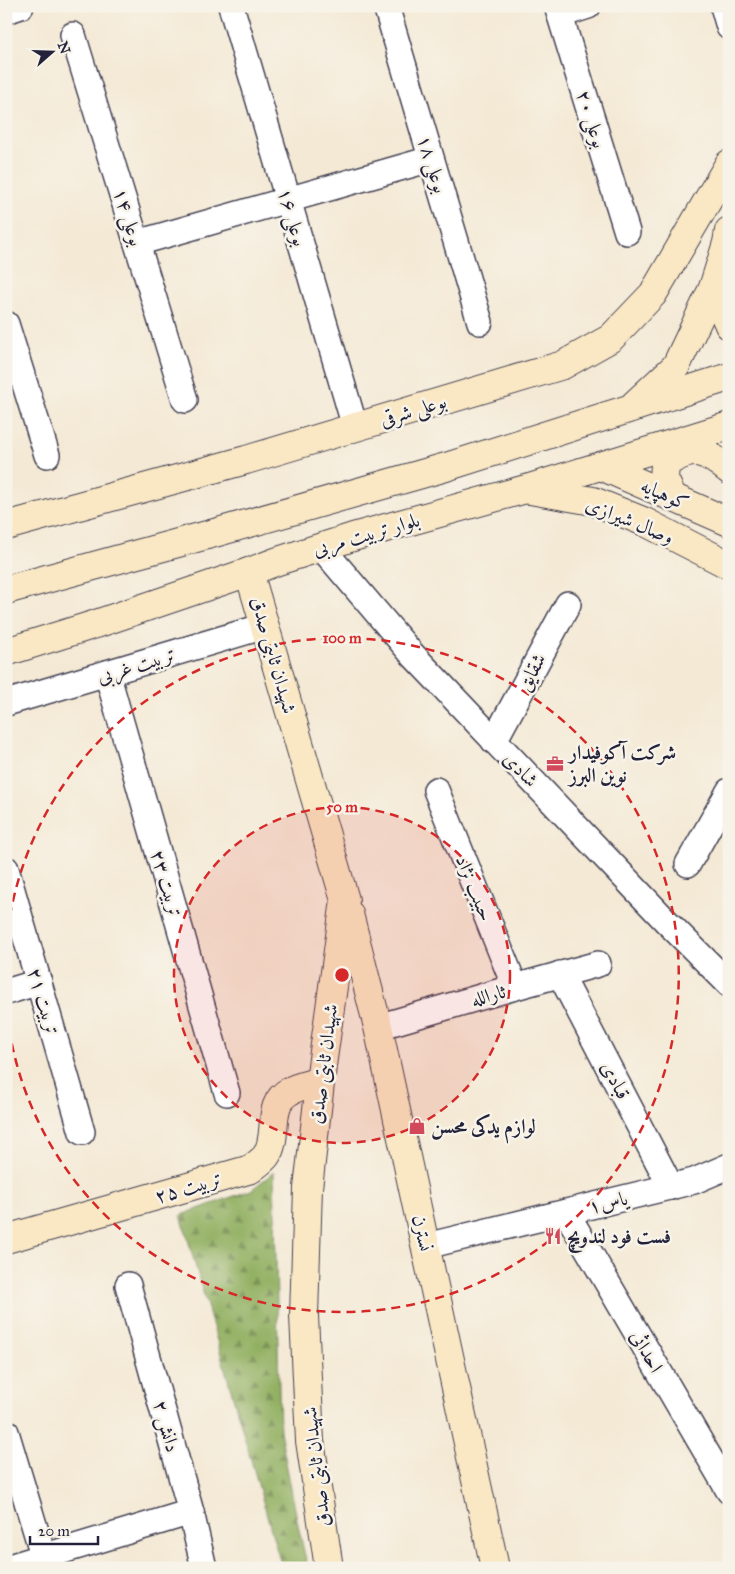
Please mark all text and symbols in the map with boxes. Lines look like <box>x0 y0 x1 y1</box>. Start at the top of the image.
north arrow <box>28 28 78 78</box>
text: N <box>54 39 74 56</box>
street label: بوعلی ۲۰ <box>569 87 612 152</box>
street label: بوعلی ۱۸ <box>410 132 453 197</box>
street label: بوعلی ۱۴ <box>106 185 149 250</box>
street label: بوعلی ۱۶ <box>270 185 313 250</box>
street label: بوعلی شرقی <box>377 389 450 434</box>
street label: کوهپایه <box>636 473 693 517</box>
street label: وصال شیرازی <box>582 491 678 549</box>
street label: بلوار تربیت مربی <box>310 507 423 564</box>
street label: شهیدان ثابتی صدق <box>244 594 302 717</box>
text: 100 m <box>322 629 362 647</box>
street label: تربیت غربی <box>94 642 179 691</box>
street label: شقایق <box>511 649 552 696</box>
place label: شرکت آکوفیدار نوین البرز <box>567 740 676 788</box>
street label: شادی <box>498 746 544 792</box>
office icon: شرکت آکوفیدار نوین البرز <box>545 754 565 774</box>
text: 50 m <box>326 798 358 816</box>
street label: تربیت ۲۳ <box>146 847 188 919</box>
street label: حبیب نژاد <box>449 851 499 925</box>
street label: تربیت ۲۱ <box>23 965 65 1037</box>
centre of rings <box>333 966 351 984</box>
street label: ثارالله <box>468 979 508 1011</box>
street label: شهیدان ثابتی صدق <box>304 1003 344 1126</box>
street label: قبادی <box>596 1057 636 1103</box>
place label: لوازم یدکی محسن <box>431 1114 536 1144</box>
shop icon: لوازم یدکی محسن <box>407 1116 427 1136</box>
street label: تربیت ۲۵ <box>152 1166 224 1208</box>
street label: یاس۱ <box>586 1185 632 1219</box>
street label: نسترن <box>407 1213 439 1253</box>
place label: فست فود لندویچ <box>567 1224 671 1253</box>
restaurant icon: فست فود لندویچ <box>543 1226 563 1246</box>
street label: احداثی <box>625 1326 669 1376</box>
street label: دانش ۲ <box>147 1397 185 1455</box>
street label: شهیدان ثابتی صدق <box>297 1405 337 1528</box>
scale bar <box>30 1514 98 1546</box>
text: 20 m <box>38 1522 70 1540</box>

